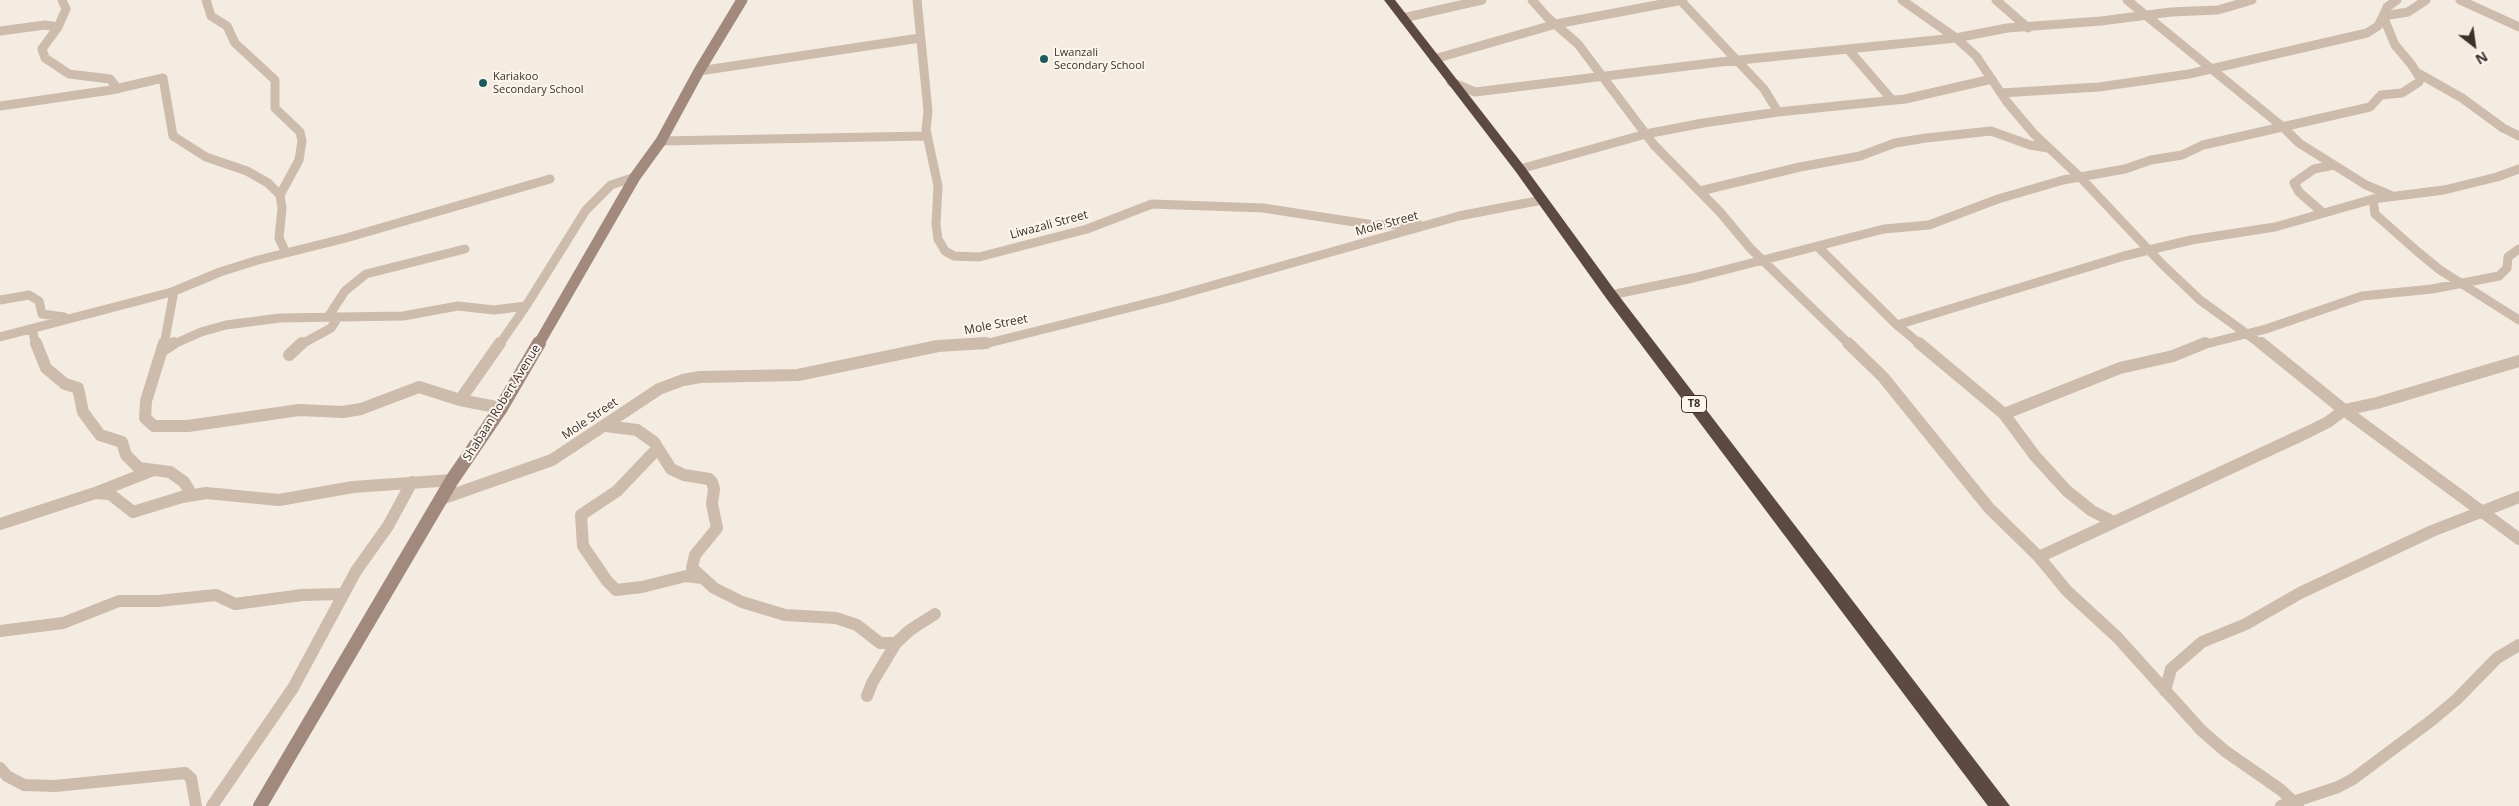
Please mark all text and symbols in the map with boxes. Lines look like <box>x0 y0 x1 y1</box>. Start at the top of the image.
north arrow <box>2449 20 2499 70</box>
place label: Lwanzali Secondary School <box>1054 46 1145 72</box>
text: N <box>2472 47 2491 69</box>
marker: Lwanzali Secondary School <box>1038 53 1050 65</box>
place label: Kariakoo Secondary School <box>493 70 584 96</box>
marker: Kariakoo Secondary School <box>477 77 489 89</box>
street label: Liwazali Street <box>1008 208 1090 242</box>
street label: Mole Street <box>1354 209 1420 239</box>
street label: Mole Street <box>963 312 1029 338</box>
street label: Shabaan Robert Avenue <box>460 342 544 464</box>
street label: Mole Street <box>559 395 621 443</box>
road number: T8 <box>1682 396 1706 412</box>

